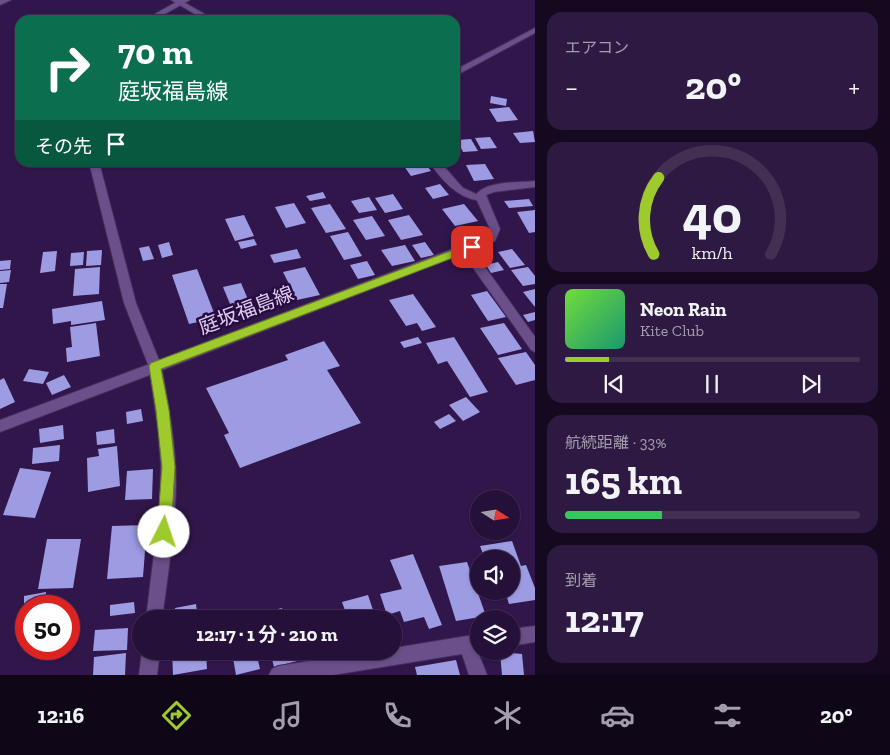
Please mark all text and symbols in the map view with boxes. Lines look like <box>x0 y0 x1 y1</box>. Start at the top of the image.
text: 70 m <box>118 31 193 73</box>
icon: right <box>35 35 100 100</box>
text: エアコン <box>565 38 629 57</box>
text: 20° <box>685 63 741 109</box>
text: − <box>565 71 578 104</box>
text: + <box>848 71 860 104</box>
text: 庭坂福島線 <box>118 78 228 105</box>
icon: arrive <box>102 130 130 158</box>
text: その先 <box>35 135 92 158</box>
text: 40 <box>683 184 742 246</box>
pin <box>451 226 493 268</box>
icon: arrive <box>458 233 486 261</box>
text: km/h <box>692 242 733 264</box>
street label: 庭坂福島線 <box>195 281 297 339</box>
text: Neon Rain <box>640 298 727 321</box>
text: Kite Club <box>640 321 704 340</box>
icon: previous <box>600 370 628 398</box>
icon: pause <box>698 370 726 398</box>
icon: next <box>797 370 825 398</box>
text: 航続距離 · 33% <box>565 433 666 452</box>
text: 165 km <box>565 458 682 504</box>
north arrow <box>470 490 520 540</box>
map controls <box>470 490 520 660</box>
position arrow <box>137 505 189 557</box>
button: sound <box>470 550 520 600</box>
text: 到着 <box>565 571 597 590</box>
speed limit sign: 50 <box>15 595 80 660</box>
text: 12:17 <box>565 596 644 642</box>
button: layers <box>470 610 520 660</box>
text: 12:17 · 1 分 · 210 m <box>196 623 338 646</box>
icon: directions <box>159 698 194 733</box>
icon: music <box>270 698 305 733</box>
icon: phone <box>380 698 415 733</box>
icon: climate <box>490 698 525 733</box>
icon: car <box>600 698 635 733</box>
icon: filters <box>710 698 745 733</box>
text: 12:16 <box>38 702 84 729</box>
text: 20° <box>820 702 852 729</box>

